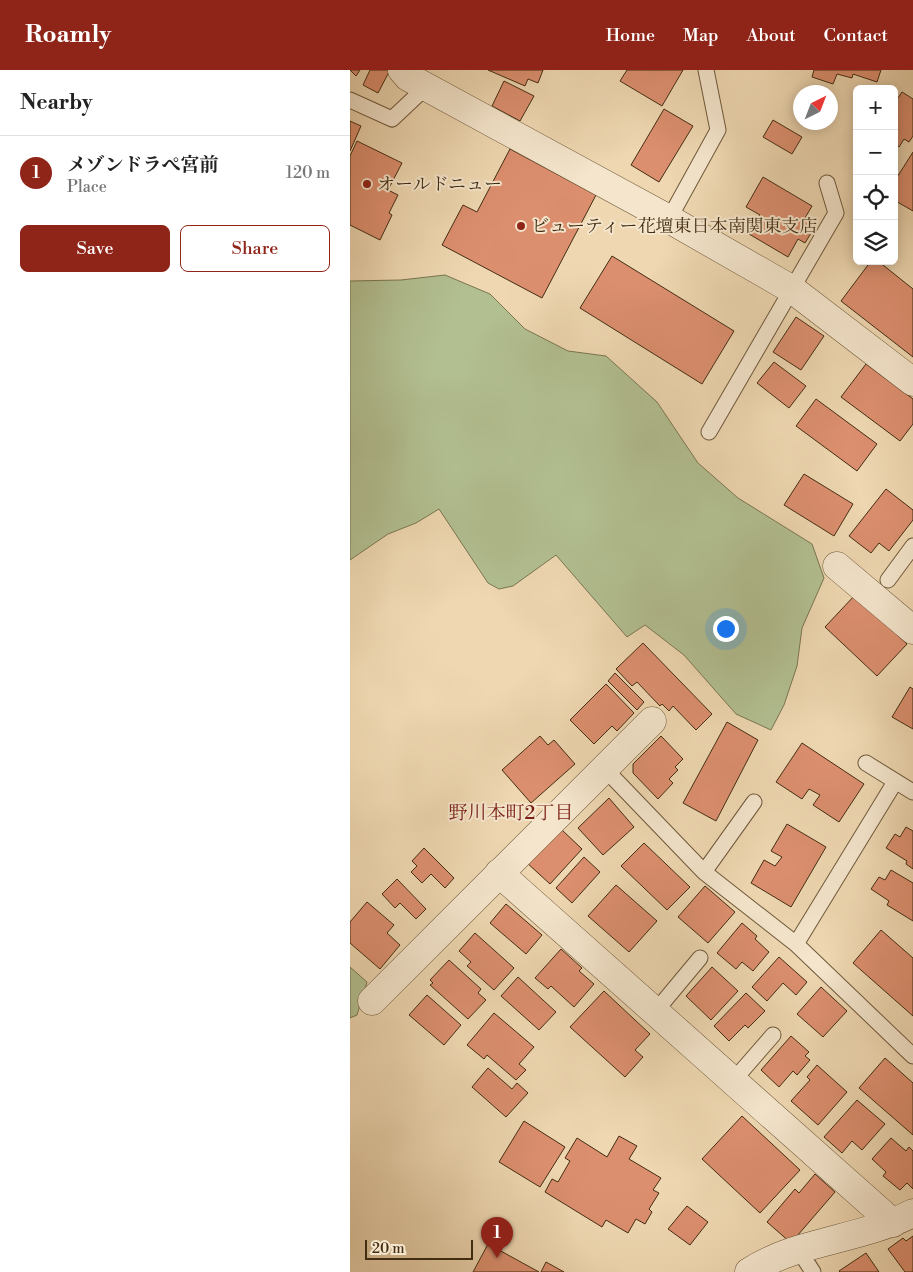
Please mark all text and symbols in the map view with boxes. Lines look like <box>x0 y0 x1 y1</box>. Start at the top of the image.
text: Roamly <box>25 20 111 50</box>
text: Home <box>606 24 655 47</box>
text: Map <box>683 24 719 47</box>
text: About <box>747 24 796 47</box>
text: Contact <box>824 24 888 47</box>
north arrow <box>793 85 838 130</box>
map controls <box>853 85 898 265</box>
button: + <box>853 85 898 130</box>
text: Nearby <box>20 90 93 116</box>
button: − <box>853 130 898 175</box>
text: メゾンドラぺ宮前 <box>67 153 218 177</box>
text: 1 <box>32 163 40 183</box>
text: 120 m <box>286 163 330 183</box>
place label: オールドニュー <box>377 173 502 196</box>
button: locate <box>853 175 898 220</box>
text: Place <box>67 177 107 197</box>
marker: オールドニュー <box>361 178 373 190</box>
place label: ビューティー花壇東日本南関東支店 <box>531 215 818 238</box>
marker: ビューティー花壇東日本南関東支店 <box>515 220 527 232</box>
button: layers <box>853 220 898 265</box>
button: Save <box>20 225 170 272</box>
button: Share <box>180 225 330 272</box>
your location <box>713 616 739 642</box>
district label: 野川本町2丁目 <box>449 801 573 825</box>
pin: 1 <box>481 1217 513 1258</box>
scale bar <box>365 1237 472 1260</box>
text: 20 m <box>372 1240 404 1258</box>

